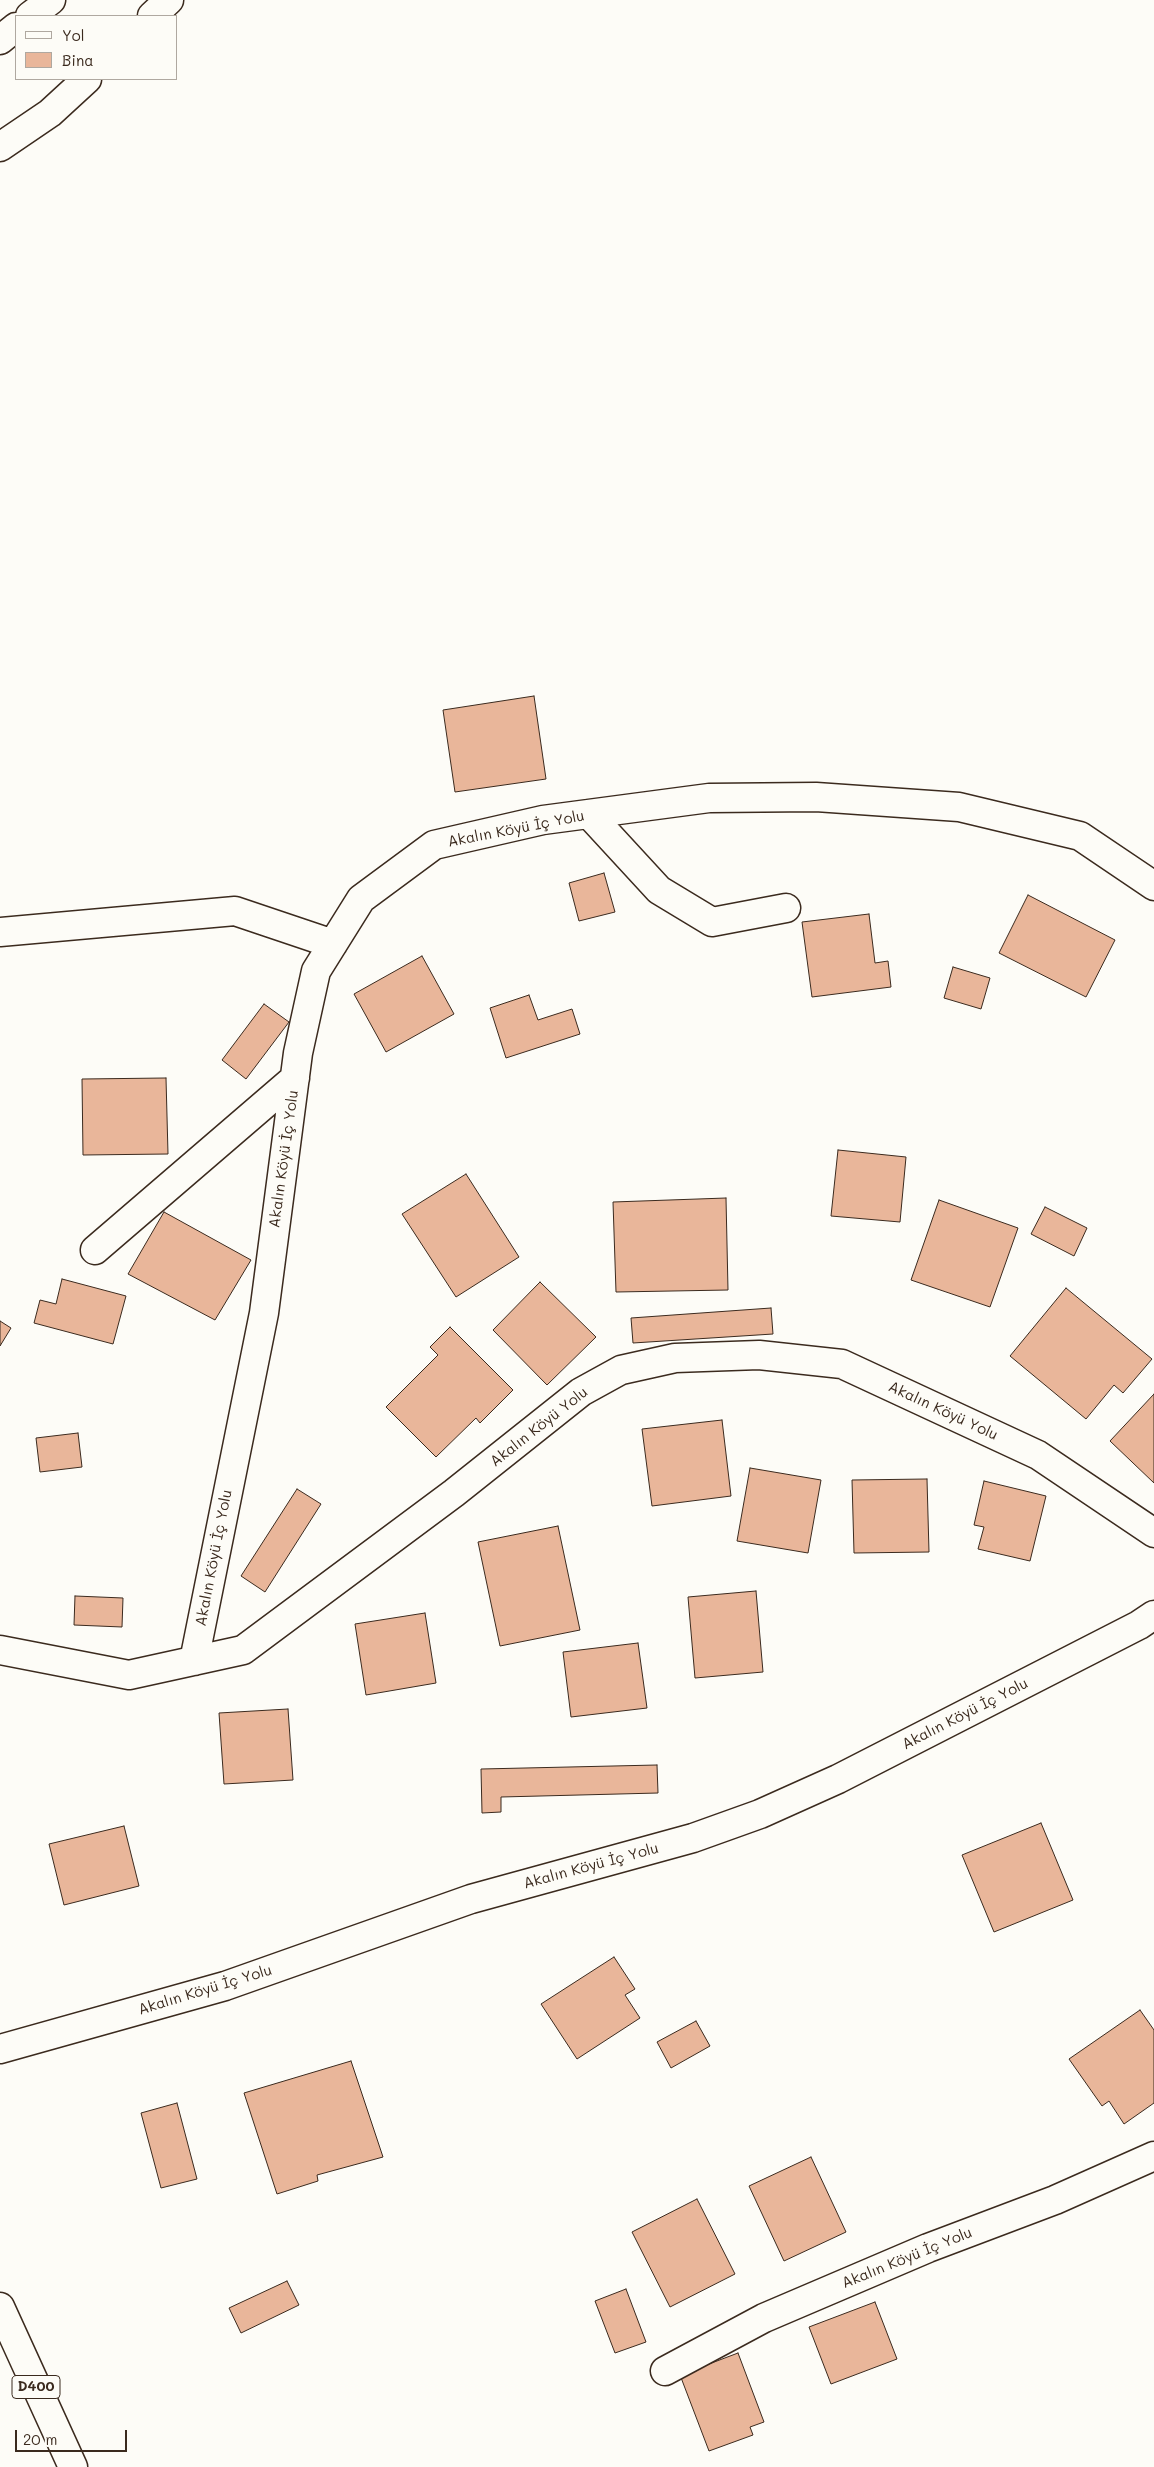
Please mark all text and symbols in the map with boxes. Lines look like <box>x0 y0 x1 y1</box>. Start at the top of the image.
legend <box>15 15 178 80</box>
text: Yol <box>62 25 85 45</box>
text: Bina <box>62 50 94 70</box>
street label: Akalın Köyü İç Yolu <box>446 807 586 851</box>
street label: Akalın Köyü İç Yolu <box>265 1089 303 1229</box>
street label: Akalın Köyü Yolu <box>885 1378 1001 1444</box>
street label: Akalın Köyü Yolu <box>487 1383 591 1471</box>
street label: Akalın Köyü İç Yolu <box>192 1488 236 1628</box>
street label: Akalın Köyü İç Yolu <box>899 1674 1031 1754</box>
street label: Akalın Köyü İç Yolu <box>522 1839 660 1893</box>
street label: Akalın Köyü İç Yolu <box>136 1961 274 2019</box>
street label: Akalın Köyü İç Yolu <box>839 2224 975 2292</box>
road number: D400 <box>12 2376 60 2398</box>
scale bar <box>18 2420 130 2452</box>
text: 20 m <box>23 2429 57 2449</box>

